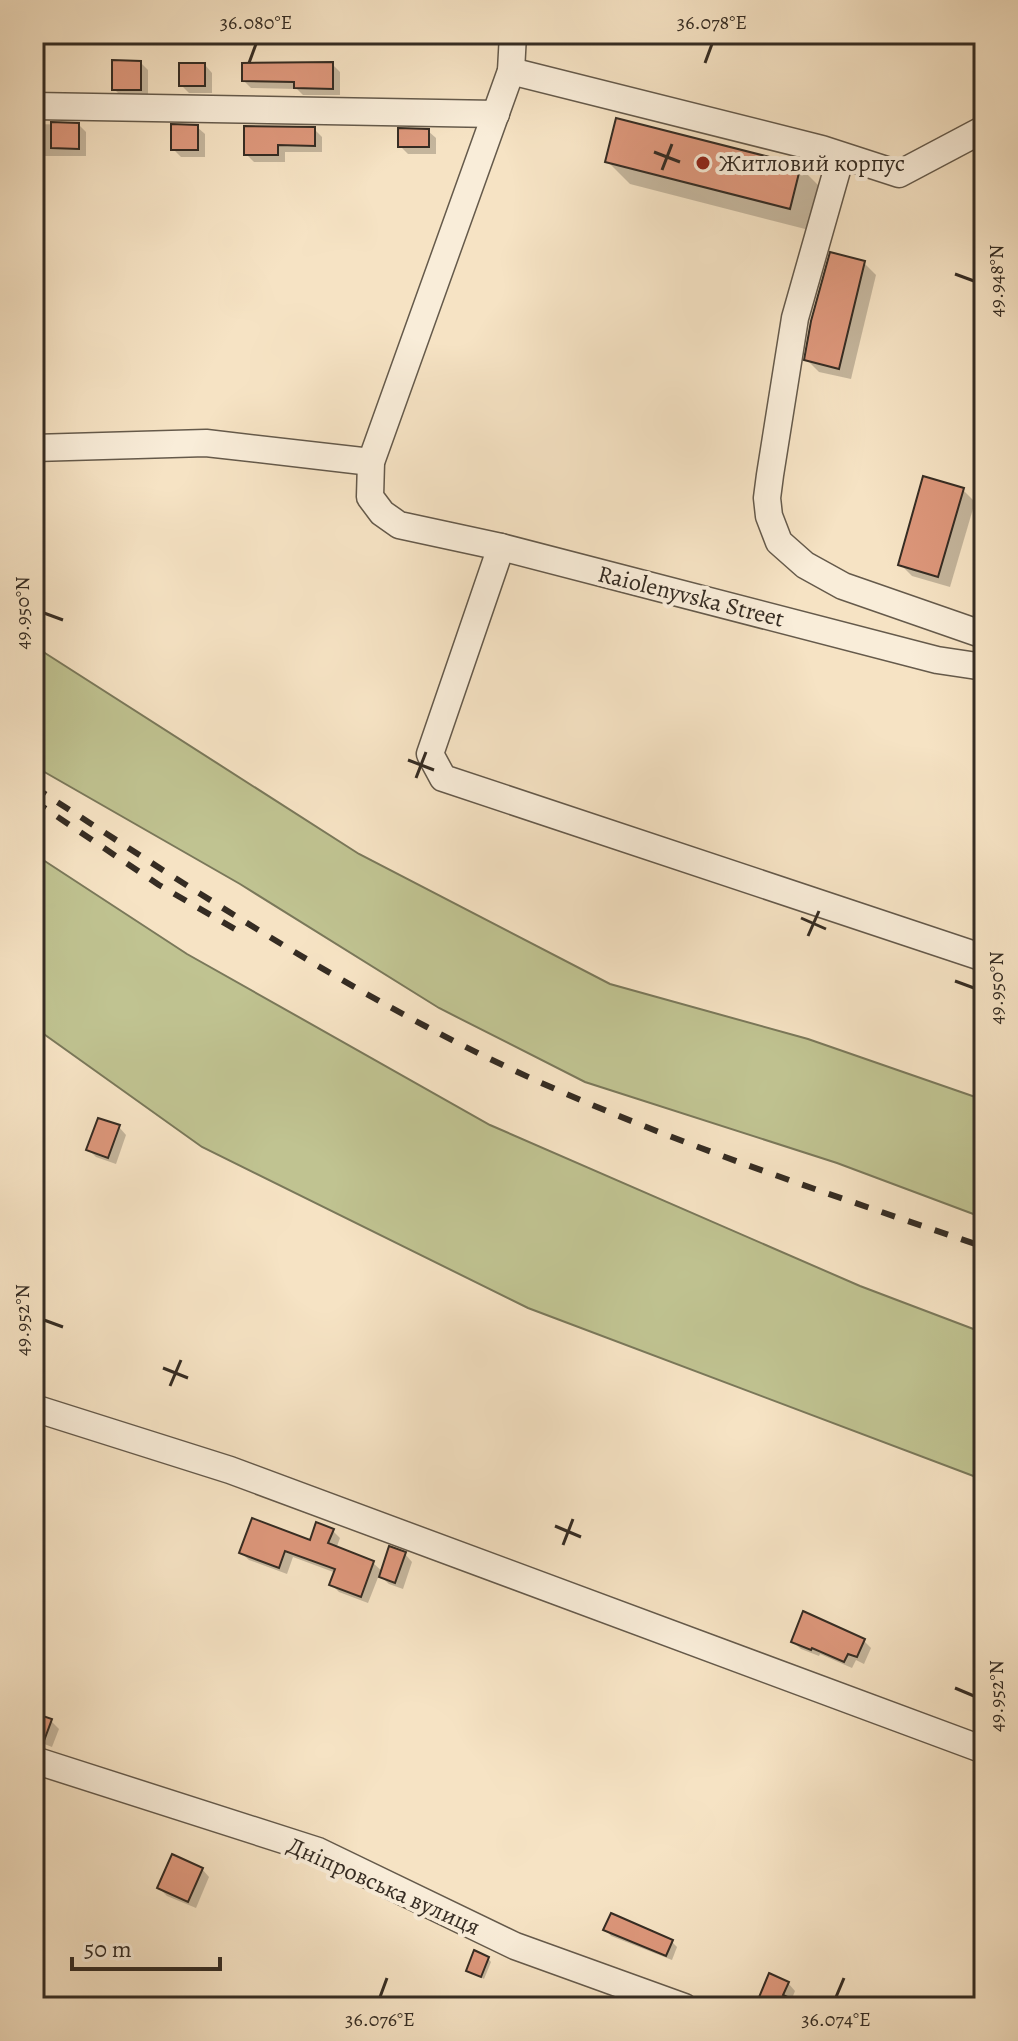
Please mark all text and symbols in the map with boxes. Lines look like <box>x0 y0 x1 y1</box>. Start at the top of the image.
text: 36.080°E <box>220 9 292 36</box>
text: 36.078°E <box>677 9 747 36</box>
place label: Житловий корпус <box>719 147 905 179</box>
marker: Житловий корпус <box>694 154 712 172</box>
text: 49.948°N <box>983 245 1010 317</box>
street label: Raiolenyvska Street <box>595 557 788 635</box>
text: 49.950°N <box>9 576 36 650</box>
text: 49.950°N <box>983 951 1010 1025</box>
text: 49.952°N <box>9 1284 36 1356</box>
text: 49.952°N <box>983 1660 1010 1732</box>
street label: Дніпровська вулиця <box>283 1829 485 1943</box>
scale bar <box>72 1921 220 1971</box>
text: 50 m <box>84 1933 132 1965</box>
text: 36.076°E <box>345 2006 415 2033</box>
text: 36.074°E <box>801 2006 871 2033</box>

